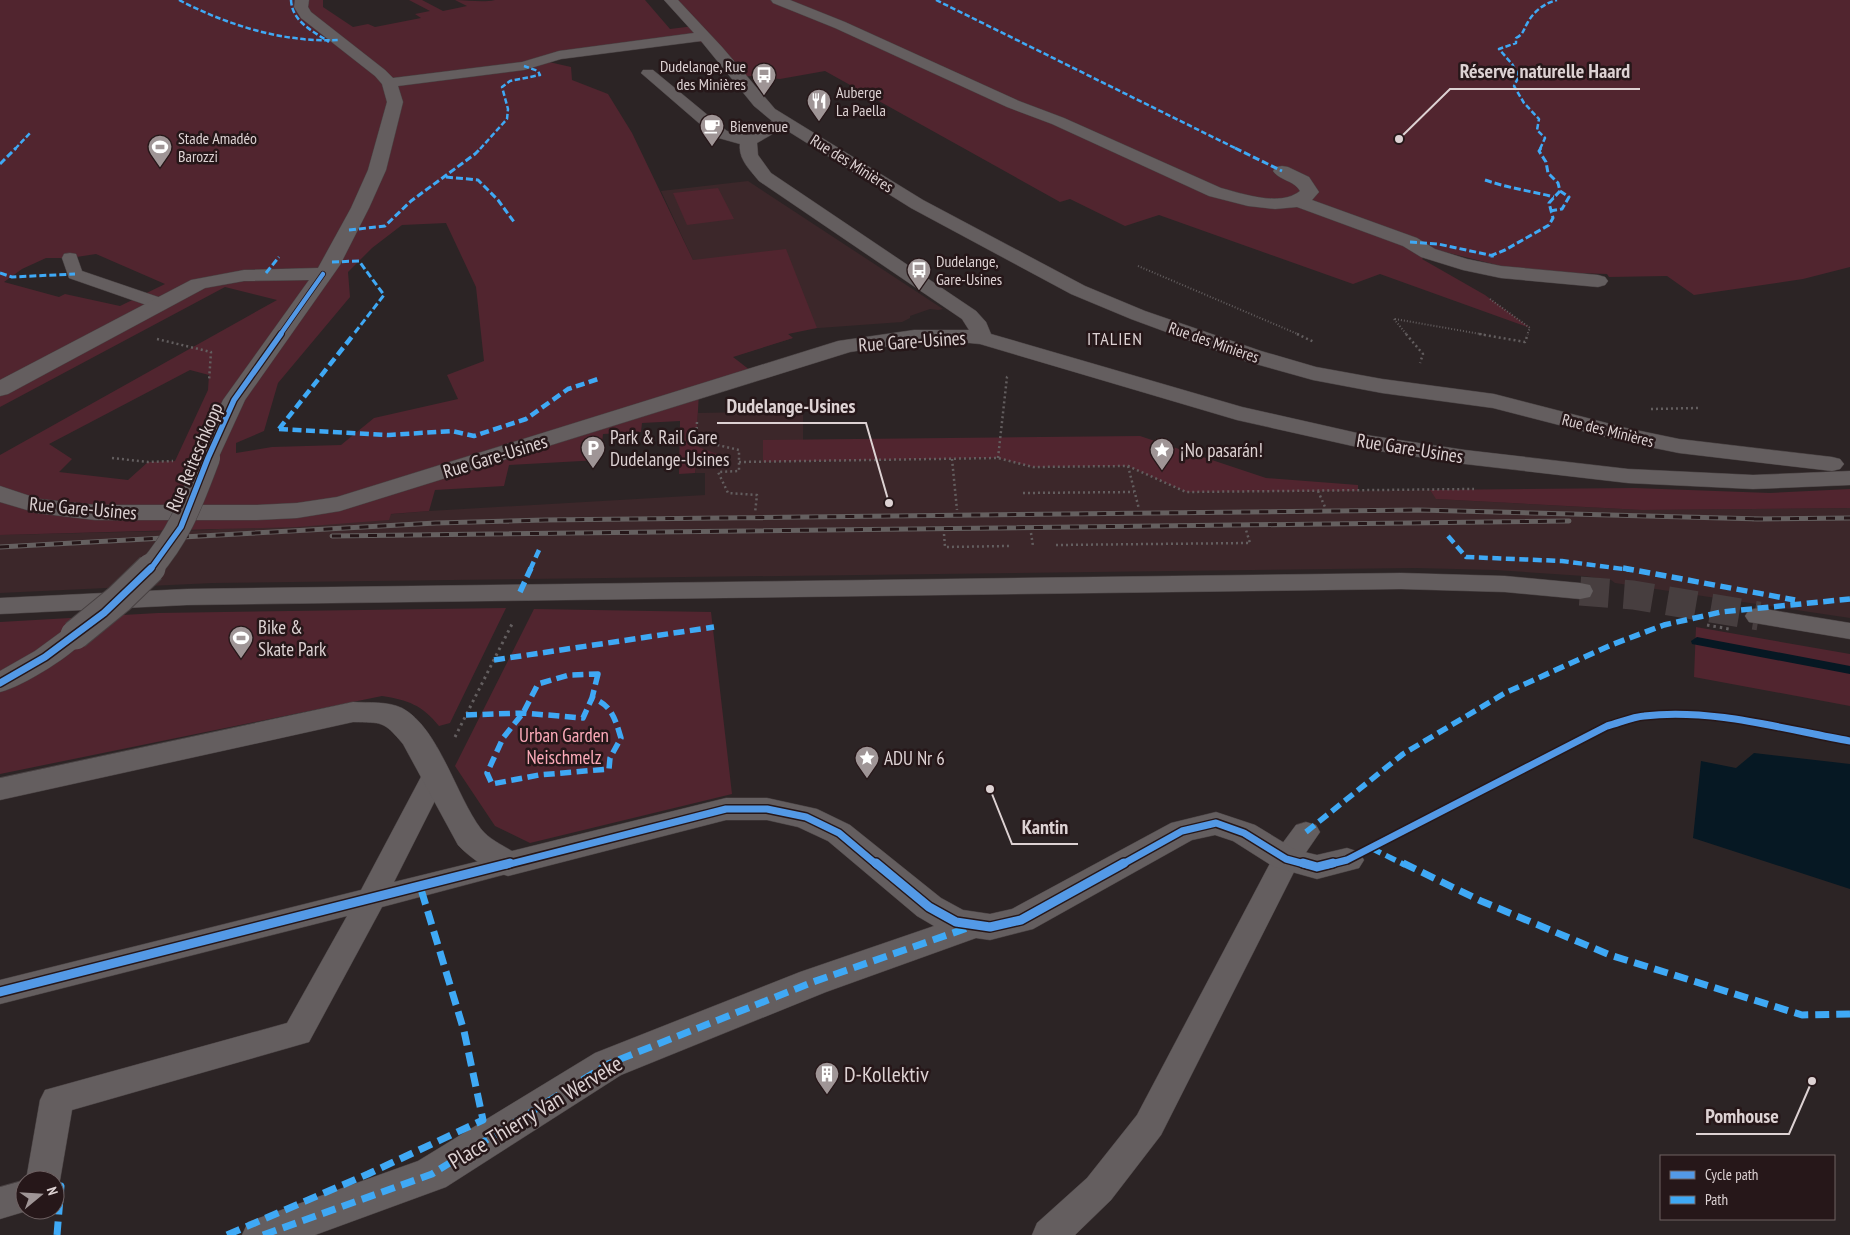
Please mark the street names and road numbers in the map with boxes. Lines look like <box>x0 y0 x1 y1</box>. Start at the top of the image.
street label: Rue des Minières <box>807 130 897 196</box>
street label: Rue des Minières <box>1166 317 1262 367</box>
street label: Rue Gare-Usines <box>857 325 967 357</box>
street label: Rue Reiteschkopp <box>160 399 228 515</box>
street label: Rue des Minières <box>1560 409 1656 451</box>
street label: Rue Gare-Usines <box>1355 428 1465 468</box>
street label: Rue Gare-Usines <box>440 429 550 483</box>
street label: Rue Gare-Usines <box>28 491 138 525</box>
street label: Place Thierry Van Werveke <box>443 1049 627 1175</box>

